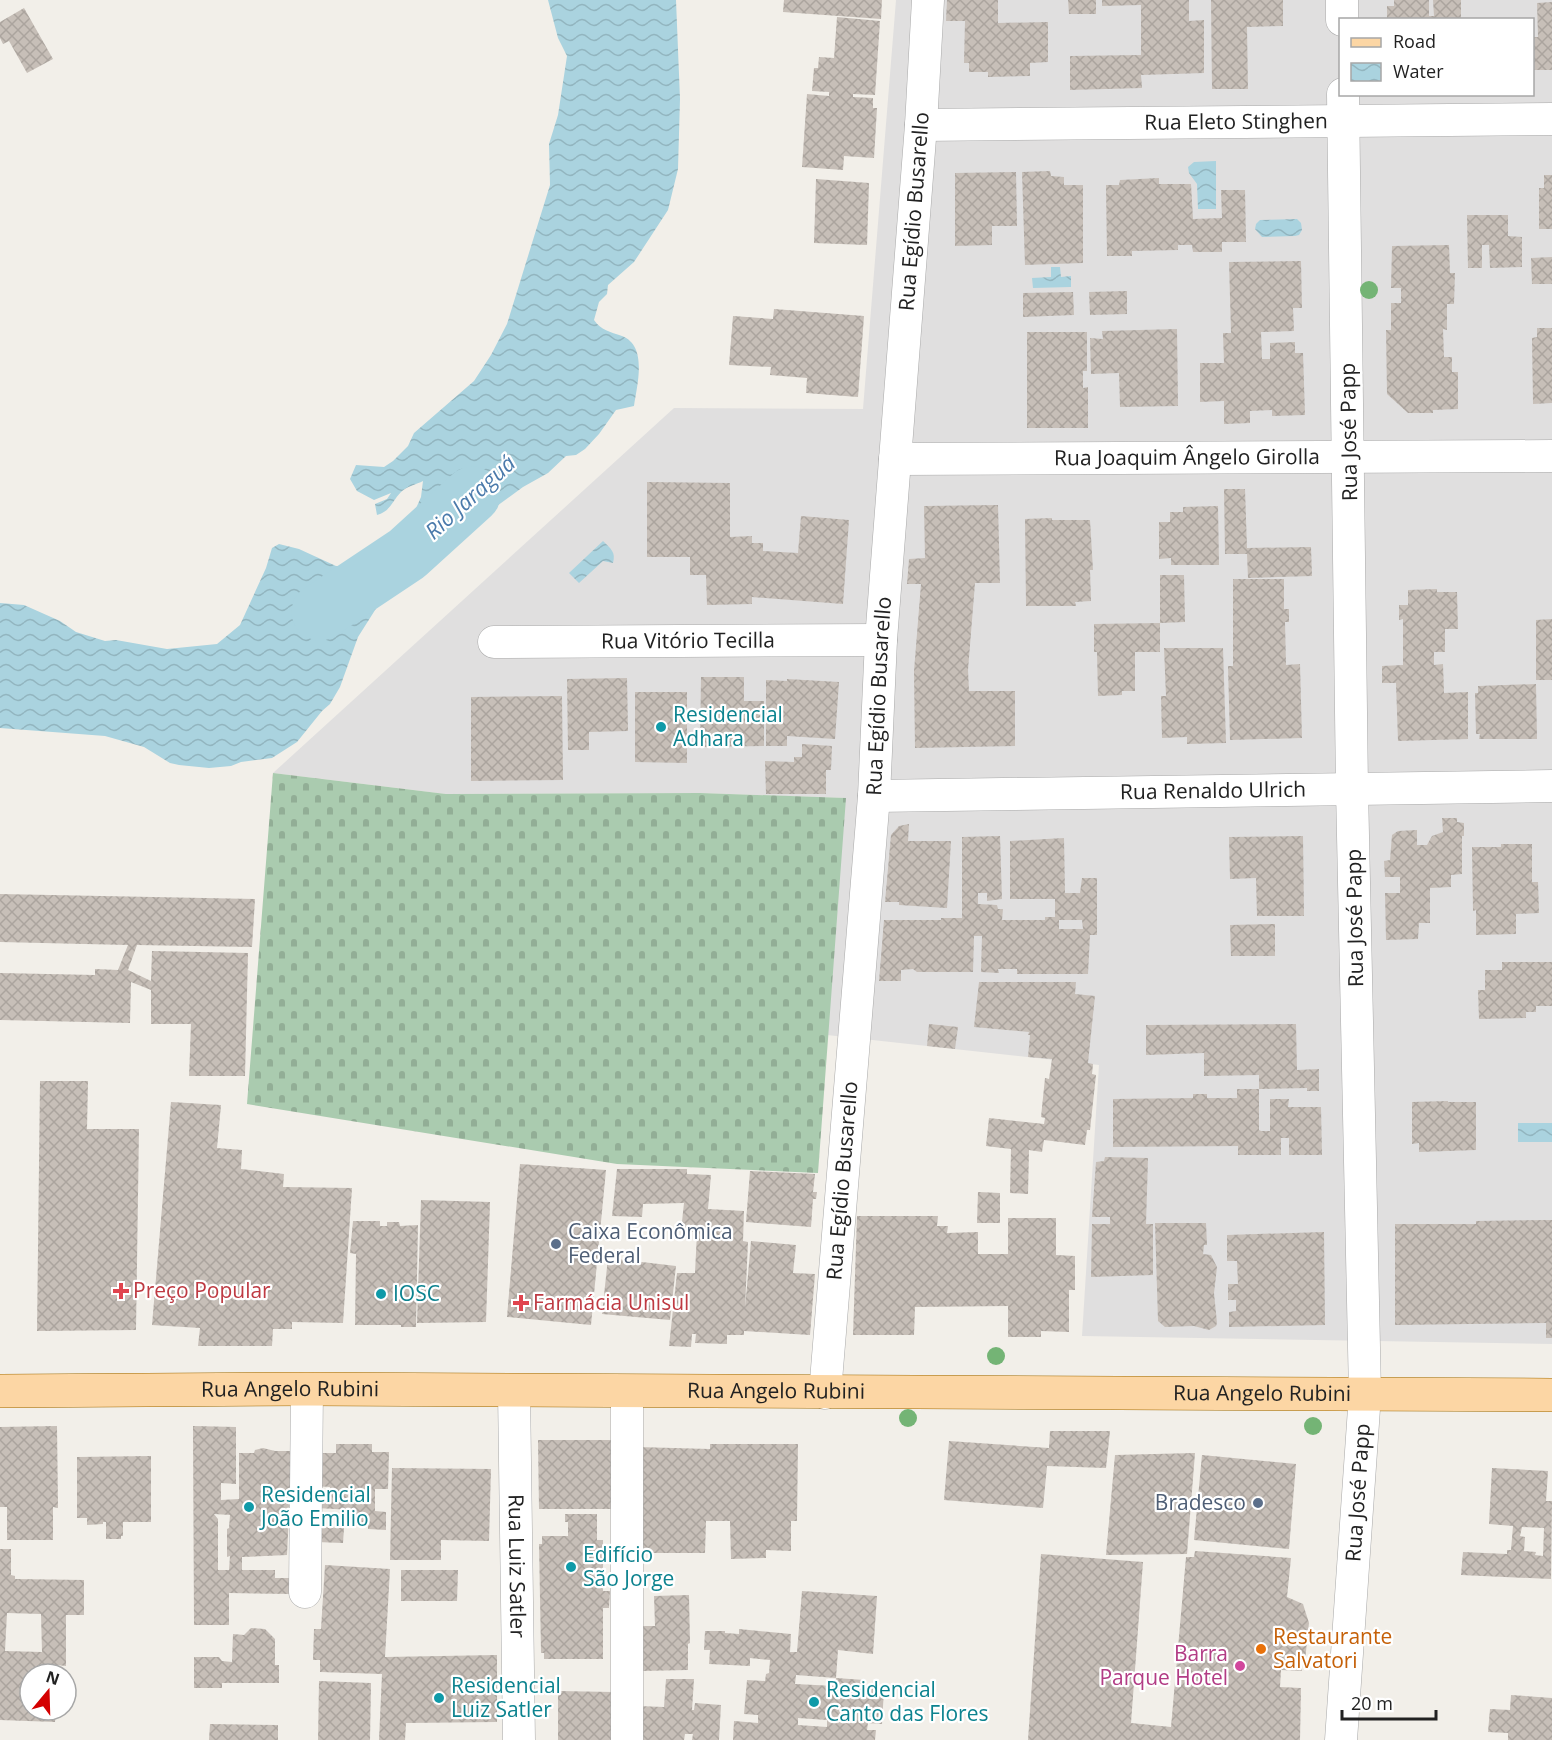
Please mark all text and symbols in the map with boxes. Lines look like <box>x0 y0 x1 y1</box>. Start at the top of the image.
legend <box>1339 18 1534 96</box>
text: Road <box>1393 29 1436 53</box>
text: Water <box>1393 59 1444 83</box>
street label: Rua Eleto Stinghen <box>1144 106 1328 136</box>
street label: Rua Egídio Busarello <box>892 111 935 312</box>
street label: Rua José Papp <box>1333 363 1363 502</box>
street label: Rua Joaquim Ângelo Girolla <box>1054 442 1320 471</box>
water label: Rio Jaraguá <box>418 448 521 545</box>
street label: Rua Egídio Busarello <box>859 595 897 796</box>
street label: Rua Vitório Tecilla <box>601 626 775 654</box>
place label: Residencial Adhara <box>673 700 783 752</box>
marker: Residencial Adhara <box>654 720 668 734</box>
street label: Rua Renaldo Ulrich <box>1120 775 1306 805</box>
street label: Rua José Papp <box>1339 849 1369 988</box>
street label: Rua Egídio Busarello <box>819 1080 864 1281</box>
place label: Caixa Econômica Federal <box>568 1217 733 1269</box>
marker: Caixa Econômica Federal <box>549 1237 563 1251</box>
place label: Preço Popular <box>133 1276 271 1304</box>
place label: IOSC <box>393 1279 440 1307</box>
marker: Preço Popular <box>114 1284 128 1298</box>
marker: IOSC <box>374 1287 388 1301</box>
place label: Farmácia Unisul <box>533 1288 689 1316</box>
marker: Farmácia Unisul <box>514 1296 528 1310</box>
street label: Rua Angelo Rubini <box>201 1374 379 1403</box>
street label: Rua Angelo Rubini <box>687 1376 865 1405</box>
street label: Rua Angelo Rubini <box>1173 1378 1351 1407</box>
street label: Rua José Papp <box>1338 1422 1376 1563</box>
place label: Residencial João Emilio <box>259 1480 371 1532</box>
place label: Bradesco <box>1155 1488 1246 1516</box>
street label: Rua Luiz Satler <box>502 1494 533 1639</box>
marker: Bradesco <box>1251 1496 1265 1510</box>
marker: Residencial João Emilio <box>242 1500 256 1514</box>
place label: Edifício São Jorge <box>583 1540 674 1592</box>
marker: Edifício São Jorge <box>564 1560 578 1574</box>
place label: Restaurante Salvatori <box>1273 1622 1392 1674</box>
place label: Barra Parque Hotel <box>1099 1639 1228 1691</box>
marker: Restaurante Salvatori <box>1254 1642 1268 1656</box>
marker: Barra Parque Hotel <box>1233 1659 1247 1673</box>
north arrow <box>18 1662 78 1722</box>
text: N <box>43 1665 63 1690</box>
place label: Residencial Luiz Satler <box>451 1671 561 1723</box>
place label: Residencial Canto das Flores <box>826 1675 988 1727</box>
scale bar <box>1342 1683 1436 1721</box>
marker: Residencial Luiz Satler <box>432 1691 446 1705</box>
text: 20 m <box>1351 1691 1393 1715</box>
marker: Residencial Canto das Flores <box>807 1695 821 1709</box>

